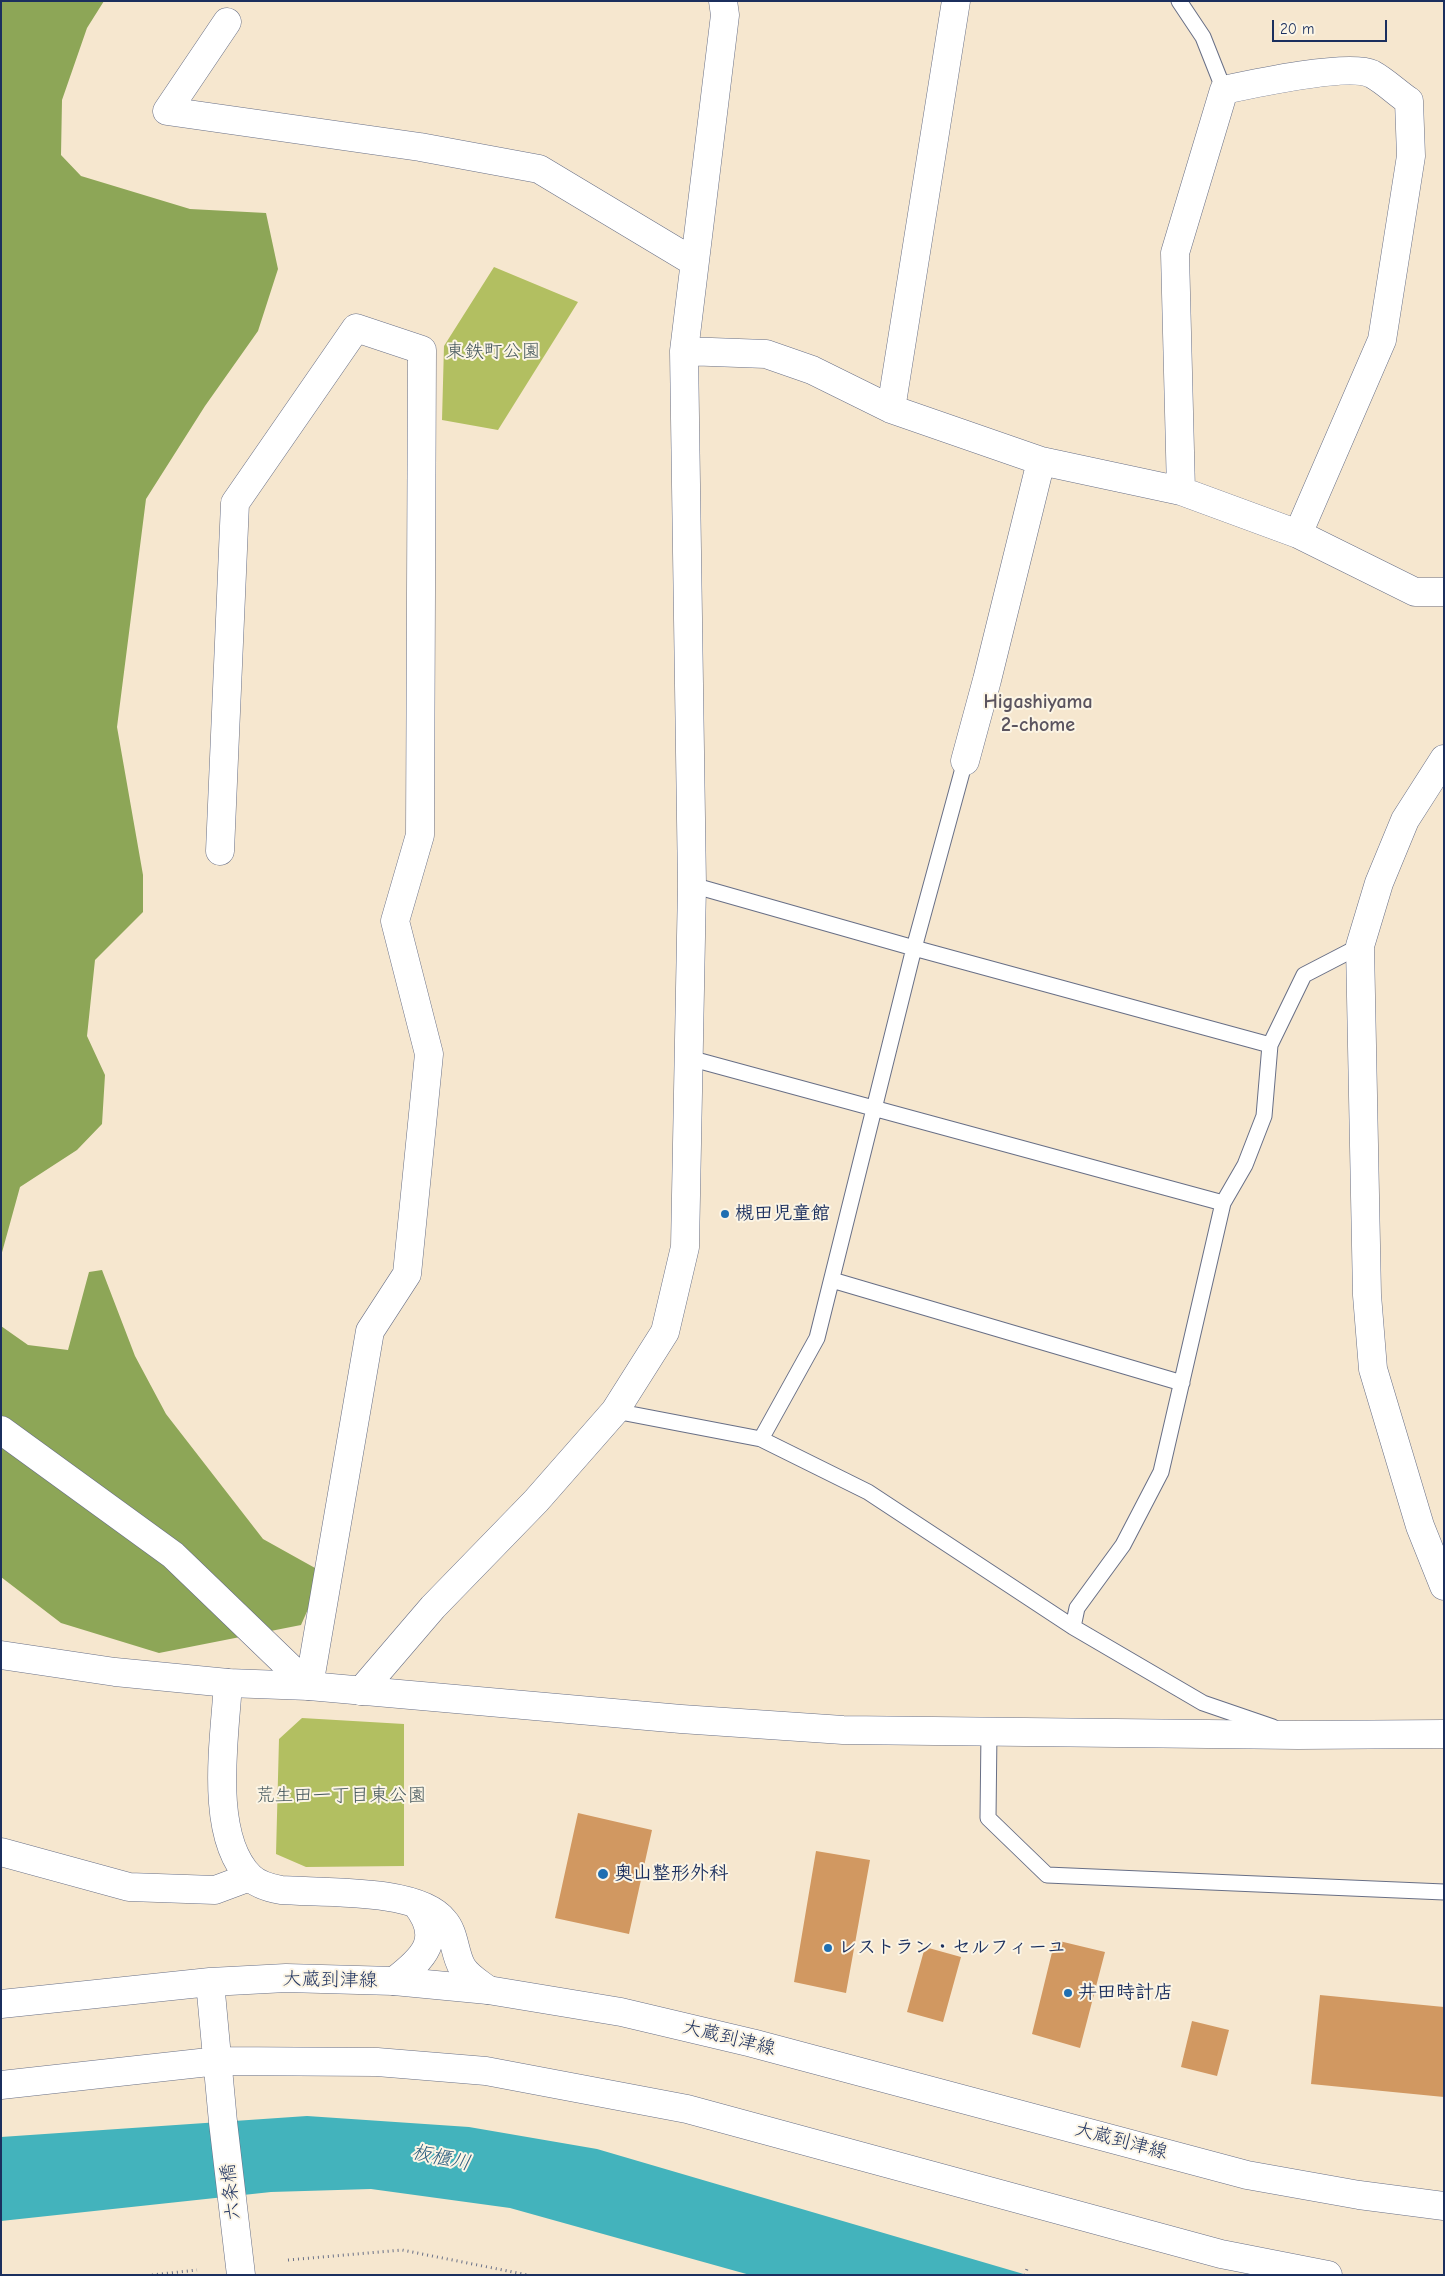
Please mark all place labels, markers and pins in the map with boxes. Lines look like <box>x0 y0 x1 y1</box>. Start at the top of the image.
place label: 槻田児童館 <box>735 1203 830 1225</box>
marker: 槻田児童館 <box>719 1208 731 1220</box>
place label: 奥山整形外科 <box>614 1863 728 1885</box>
marker: 奥山整形外科 <box>596 1867 610 1881</box>
place label: レストラン・セルフィーユ <box>838 1937 1066 1959</box>
marker: レストラン・セルフィーユ <box>822 1942 834 1954</box>
place label: 井田時計店 <box>1078 1982 1173 2004</box>
marker: 井田時計店 <box>1062 1987 1074 1999</box>

